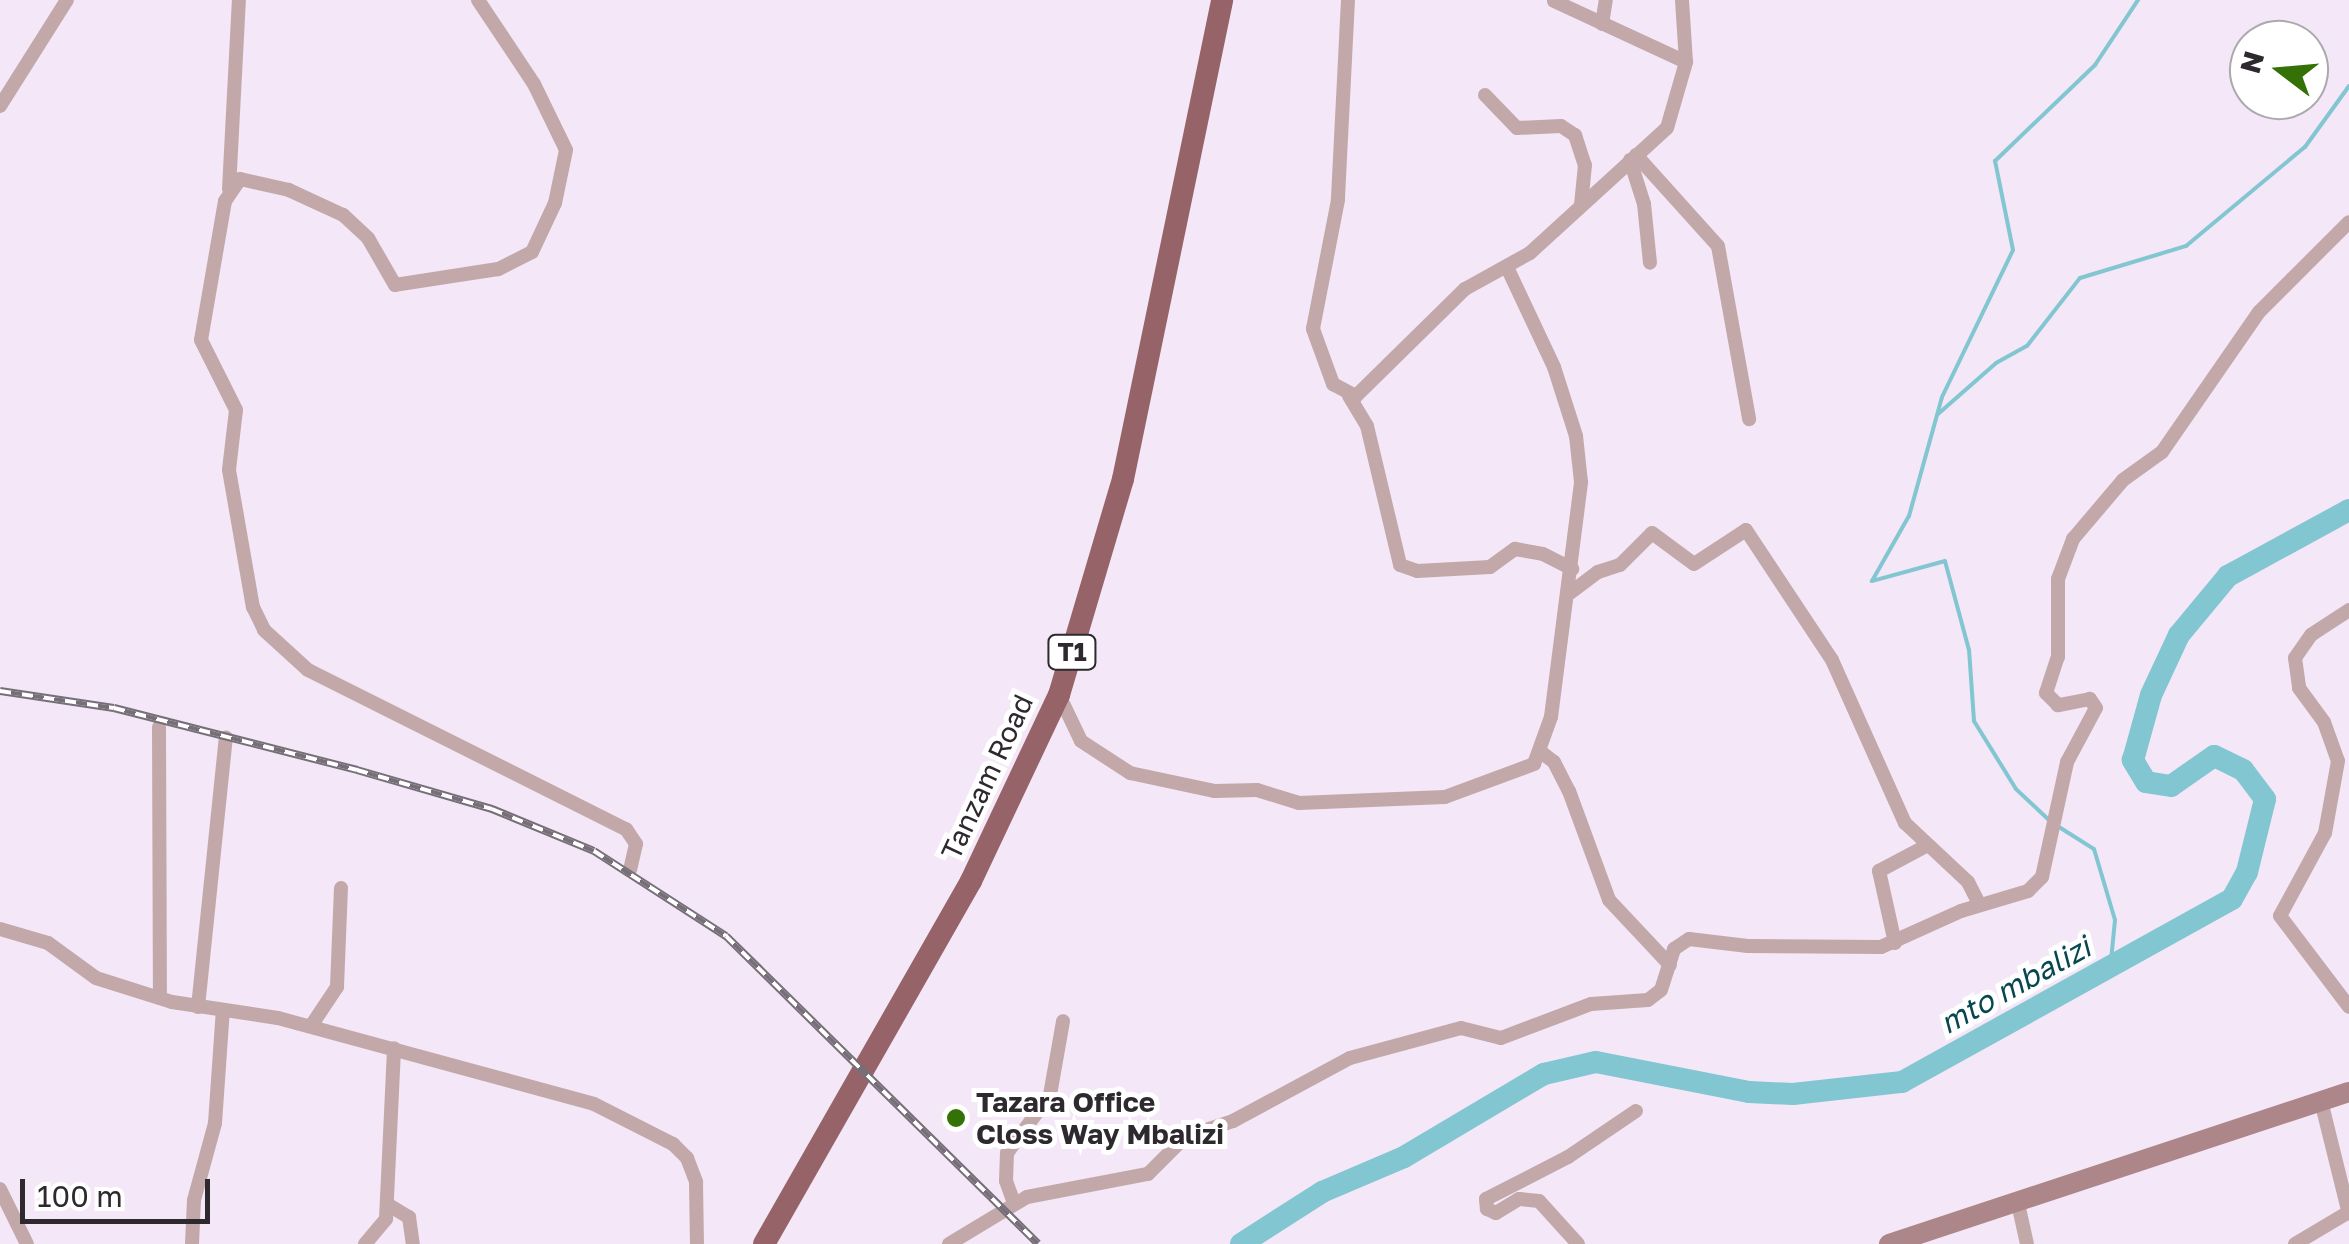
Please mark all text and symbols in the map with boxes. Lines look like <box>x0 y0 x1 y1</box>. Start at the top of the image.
north arrow <box>2229 20 2329 120</box>
text: N <box>2233 47 2270 77</box>
road number: T1 <box>1047 632 1097 672</box>
street label: Tanzam Road <box>934 689 1040 865</box>
water label: mto mbalizi <box>1933 929 2097 1041</box>
place label: Tazara Office Closs Way Mbalizi <box>976 1085 1224 1151</box>
marker: Tazara Office Closs Way Mbalizi <box>945 1107 967 1129</box>
scale bar <box>25 1159 215 1221</box>
text: 100 m <box>37 1178 123 1214</box>

